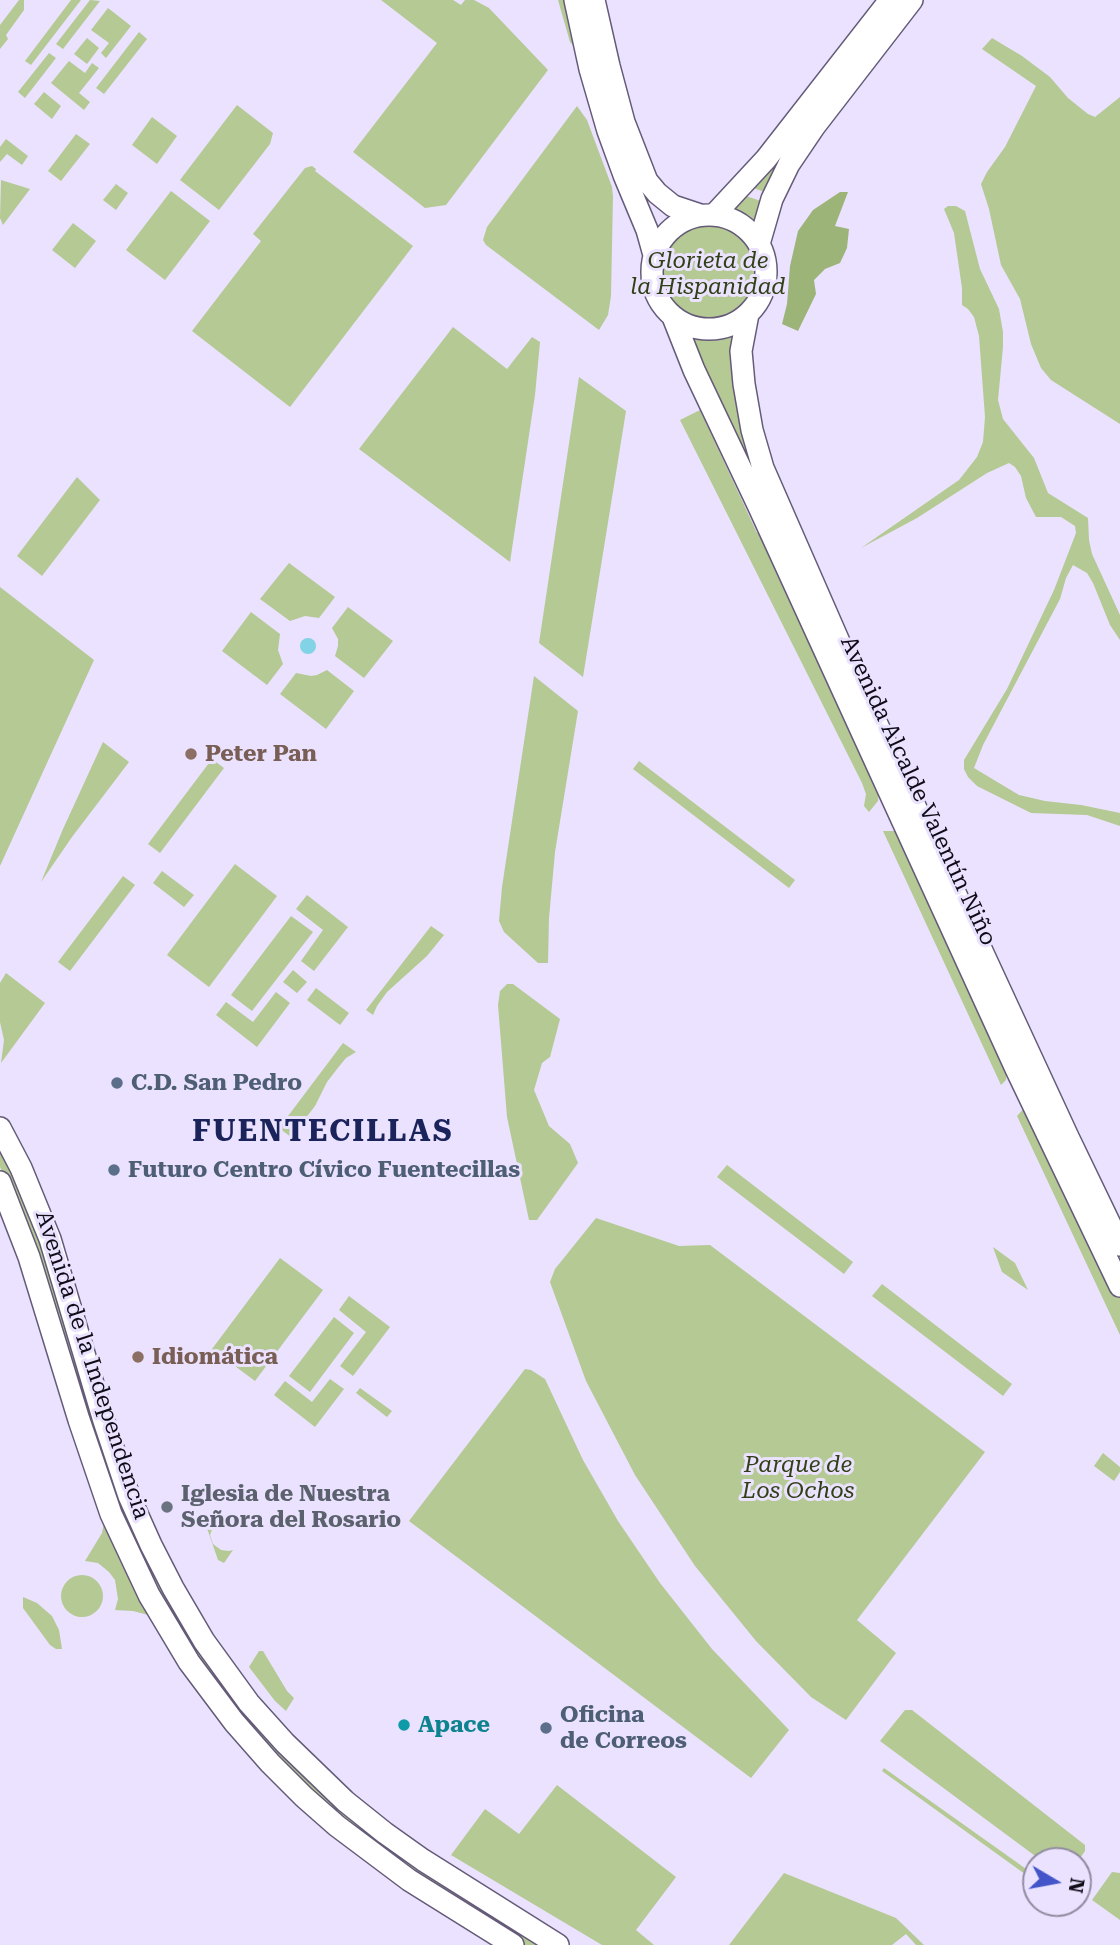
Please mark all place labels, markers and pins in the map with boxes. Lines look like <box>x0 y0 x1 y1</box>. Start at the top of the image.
place label: Peter Pan <box>205 740 317 768</box>
marker: Peter Pan <box>183 746 199 762</box>
place label: C.D. San Pedro <box>131 1069 302 1097</box>
marker: C.D. San Pedro <box>109 1075 125 1091</box>
place label: Futuro Centro Cívico Fuentecillas <box>128 1156 520 1184</box>
marker: Futuro Centro Cívico Fuentecillas <box>106 1162 122 1178</box>
place label: Idiomática <box>152 1343 278 1371</box>
marker: Idiomática <box>130 1349 146 1365</box>
place label: Iglesia de Nuestra Señora del Rosario <box>181 1480 401 1534</box>
marker: Iglesia de Nuestra Señora del Rosario <box>159 1499 175 1515</box>
place label: Oficina de Correos <box>560 1701 687 1755</box>
place label: Apace <box>418 1711 490 1739</box>
marker: Apace <box>396 1717 412 1733</box>
marker: Oficina de Correos <box>538 1720 554 1736</box>

